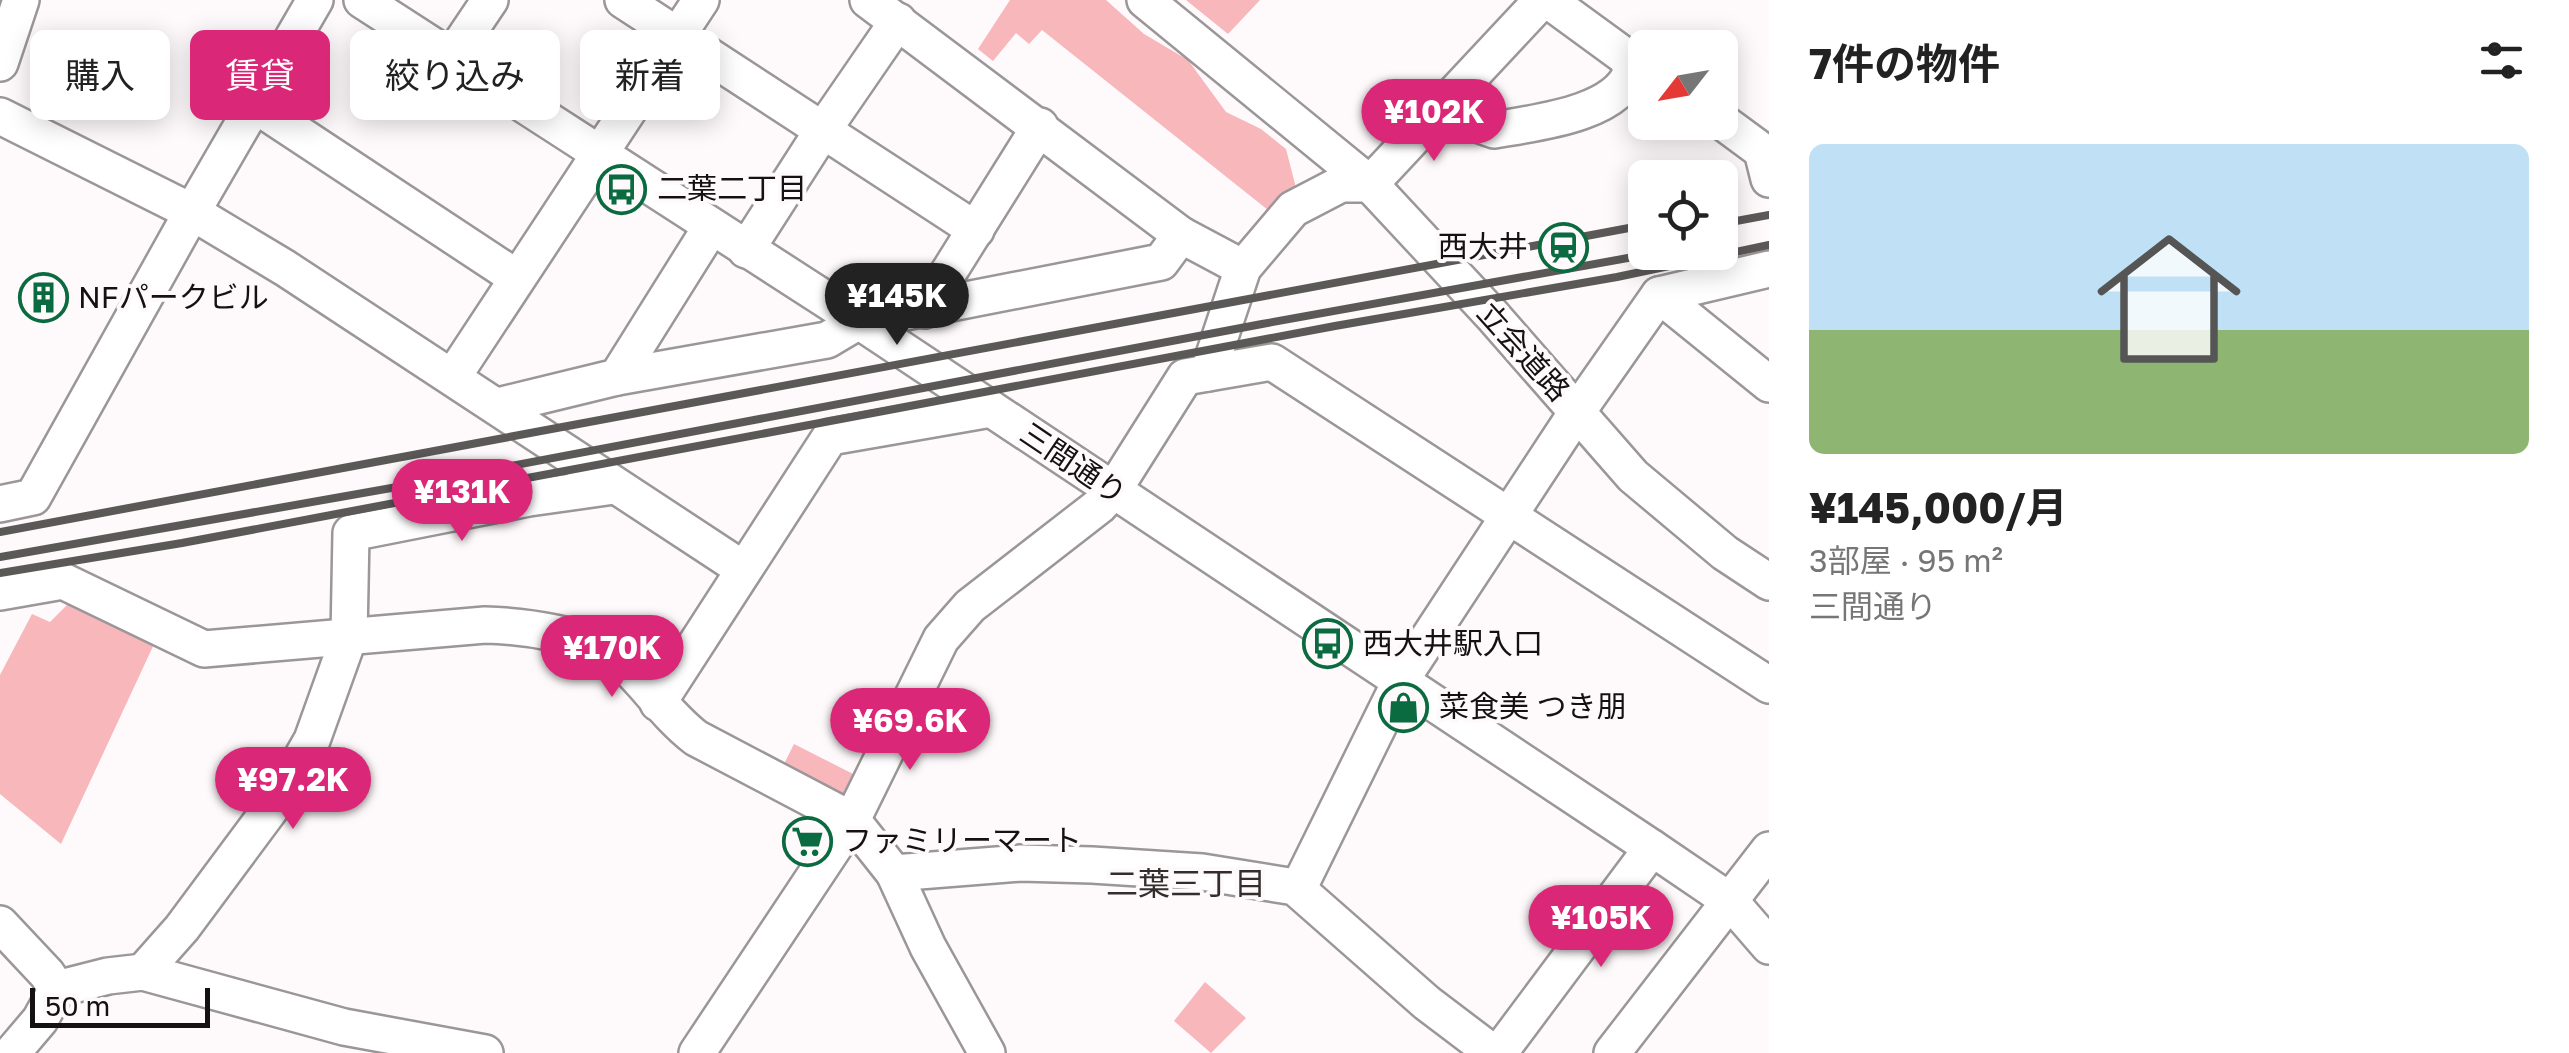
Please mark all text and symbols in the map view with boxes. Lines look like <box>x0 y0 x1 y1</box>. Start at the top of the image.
chip: 購入 <box>30 30 170 120</box>
chip: 賃貸 <box>190 30 330 120</box>
chip: 絞り込み <box>350 30 560 120</box>
chip: 新着 <box>580 30 720 120</box>
north arrow <box>1628 30 1738 140</box>
map controls <box>1628 30 1738 270</box>
icon: filters <box>2474 33 2529 88</box>
text: 7件の物件 <box>1809 38 2000 88</box>
pin: ¥102K <box>1364 79 1504 164</box>
text: ¥102K <box>1383 92 1485 130</box>
button: locate <box>1628 160 1738 270</box>
bus stop icon: 二葉二丁目 <box>596 163 648 215</box>
place label: 二葉二丁目 <box>657 170 807 206</box>
icon: home <box>2079 209 2259 389</box>
station icon: 西大井 <box>1537 221 1589 273</box>
place label: 西大井 <box>1438 228 1528 264</box>
pin: ¥145K <box>827 263 967 348</box>
building icon: NFパークビル <box>17 272 69 324</box>
text: ¥145K <box>847 276 947 314</box>
place label: NFパークビル <box>78 279 269 315</box>
street label: 立会道路 <box>1470 295 1577 408</box>
street label: 三間通り <box>1014 415 1133 512</box>
pin: ¥131K <box>392 459 532 544</box>
text: ¥131K <box>414 472 510 510</box>
text: ¥145,000/月 <box>1809 482 2068 532</box>
text: 3部屋 · 95 m² <box>1809 541 2003 579</box>
text: 三間通り <box>1809 587 1937 625</box>
pin: ¥170K <box>542 615 682 700</box>
bus stop icon: 西大井駅入口 <box>1302 618 1354 670</box>
place label: 西大井駅入口 <box>1363 625 1543 661</box>
text: ¥170K <box>562 628 662 666</box>
shop icon: 菜食美 つき朋 <box>1378 681 1430 733</box>
pin: ¥69.6K <box>829 688 991 773</box>
place label: 菜食美 つき朋 <box>1439 688 1627 724</box>
text: ¥69.6K <box>852 701 968 739</box>
pin: ¥97.2K <box>212 747 374 832</box>
text: ¥97.2K <box>237 760 349 798</box>
supermarket icon: ファミリーマート <box>781 815 833 867</box>
place label: ファミリーマート <box>842 822 1082 858</box>
district label: 二葉三丁目 <box>1106 864 1266 902</box>
pin: ¥105K <box>1531 885 1671 970</box>
text: ¥105K <box>1550 898 1652 936</box>
scale bar <box>30 983 210 1028</box>
text: 50 m <box>45 989 110 1022</box>

